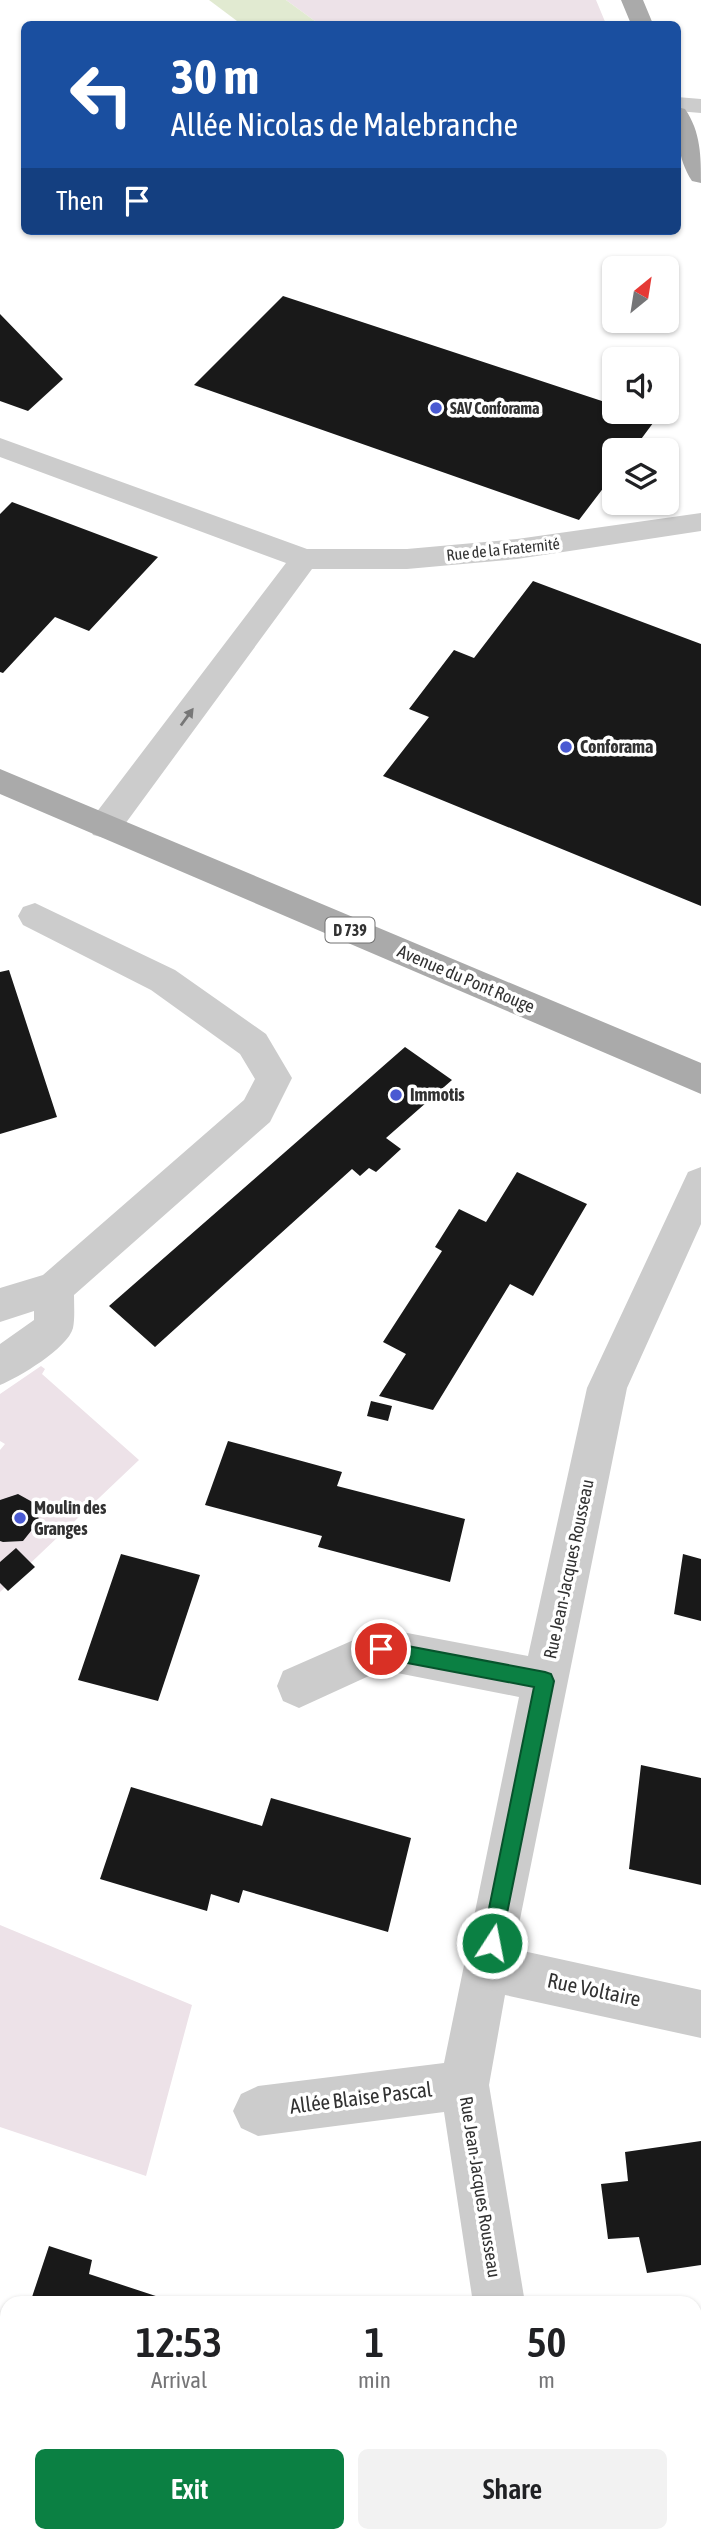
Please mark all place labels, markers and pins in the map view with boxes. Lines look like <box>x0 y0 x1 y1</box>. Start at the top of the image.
place label: SAV Conforama <box>450 399 540 417</box>
marker: SAV Conforama <box>428 400 444 416</box>
place label: Conforama <box>580 736 653 757</box>
marker: Conforama <box>558 739 574 755</box>
place label: Immotis <box>410 1084 465 1105</box>
marker: Immotis <box>388 1087 404 1103</box>
place label: Moulin des Granges <box>34 1497 107 1539</box>
marker: Moulin des Granges <box>12 1510 28 1526</box>
pin <box>351 1619 411 1679</box>

